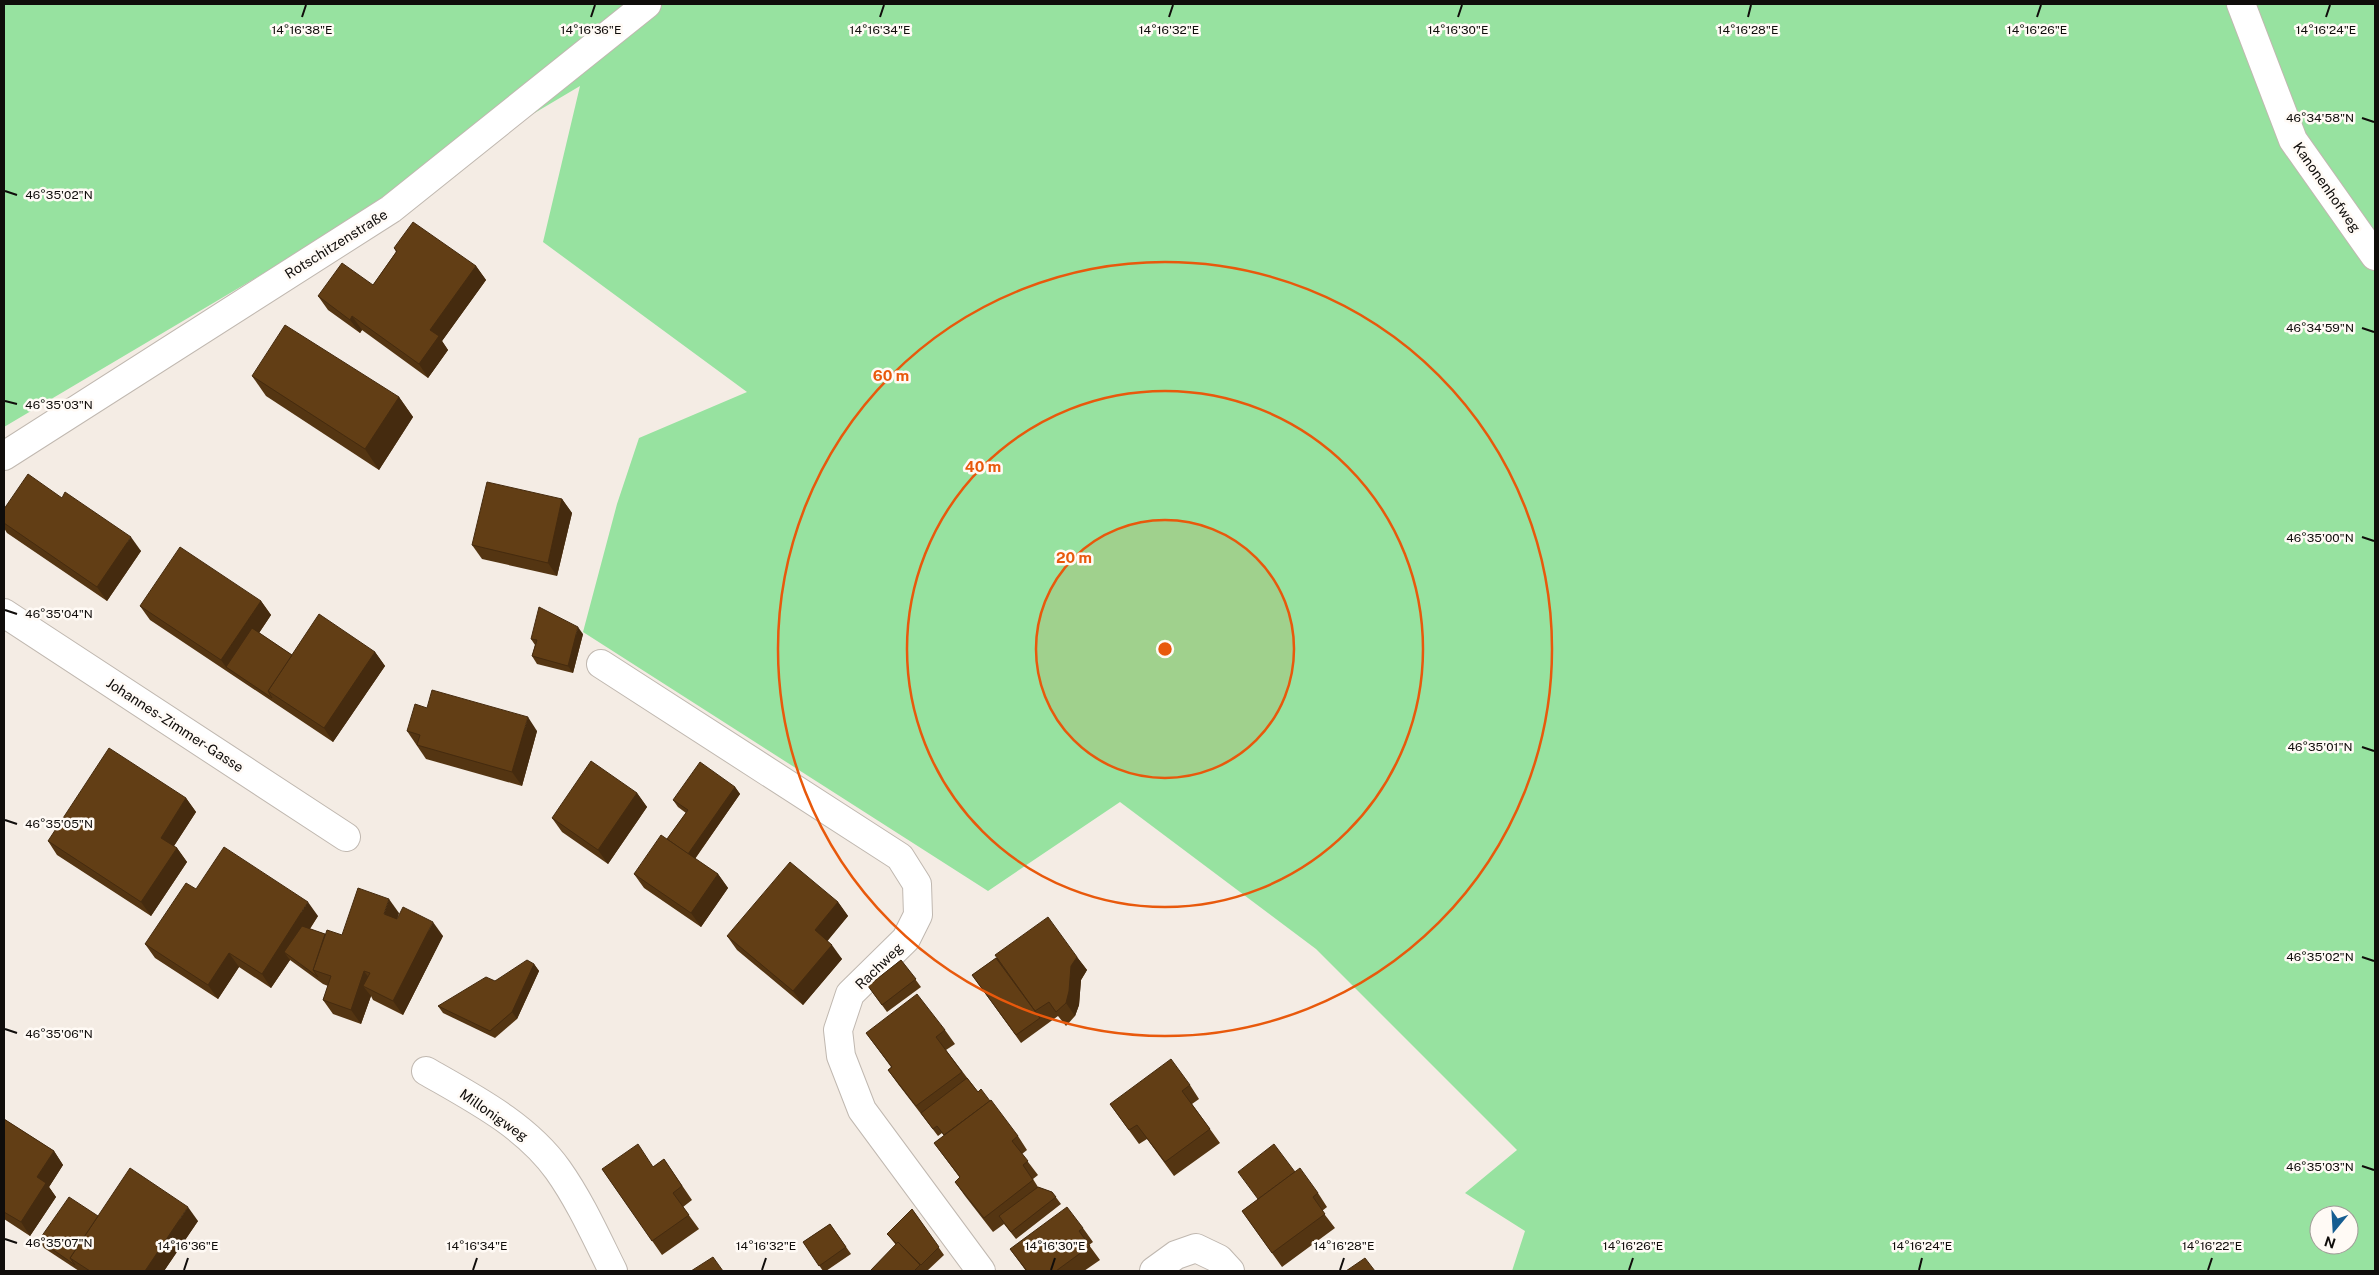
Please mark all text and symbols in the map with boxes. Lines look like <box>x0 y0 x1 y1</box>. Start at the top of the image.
text: 14°16'38"E <box>271 23 333 37</box>
text: 14°16'36"E <box>561 23 621 37</box>
text: 14°16'34"E <box>850 23 910 37</box>
text: 14°16'32"E <box>1139 23 1199 37</box>
text: 14°16'30"E <box>1428 23 1488 37</box>
text: 14°16'28"E <box>1718 23 1778 37</box>
text: 14°16'26"E <box>2007 23 2067 37</box>
text: 14°16'24"E <box>2296 23 2356 37</box>
text: 46°34'58"N <box>2286 111 2354 125</box>
street label: Kanonenhofweg <box>2290 139 2364 235</box>
text: 46°35'02"N <box>25 188 93 202</box>
street label: Rotschitzenstraße <box>282 206 390 282</box>
text: 46°34'59"N <box>2286 321 2354 335</box>
text: 60 m <box>873 367 909 384</box>
text: 46°35'03"N <box>25 398 93 412</box>
text: 40 m <box>965 458 1001 475</box>
text: 46°35'00"N <box>2286 531 2354 545</box>
text: 20 m <box>1056 549 1092 566</box>
text: 46°35'04"N <box>25 607 93 621</box>
centre of rings <box>1156 640 1174 658</box>
street label: Johannes-Zimmer-Gasse <box>103 675 247 775</box>
text: 46°35'01"N <box>2287 740 2353 754</box>
text: 46°35'05"N <box>25 817 93 831</box>
street label: Rachweg <box>852 939 906 993</box>
text: 46°35'02"N <box>2286 950 2354 964</box>
text: 46°35'06"N <box>25 1027 93 1041</box>
street label: Millonigweg <box>457 1086 531 1144</box>
text: 46°35'03"N <box>2286 1160 2354 1174</box>
north arrow <box>2309 1205 2359 1255</box>
text: N <box>2322 1233 2338 1252</box>
text: 46°35'07"N <box>25 1236 93 1250</box>
text: 14°16'36"E <box>158 1239 218 1253</box>
text: 14°16'34"E <box>447 1239 507 1253</box>
text: 14°16'32"E <box>736 1239 796 1253</box>
text: 14°16'30"E <box>1025 1239 1085 1253</box>
text: 14°16'28"E <box>1314 1239 1374 1253</box>
text: 14°16'26"E <box>1603 1239 1663 1253</box>
text: 14°16'24"E <box>1892 1239 1952 1253</box>
text: 14°16'22"E <box>2182 1239 2242 1253</box>

